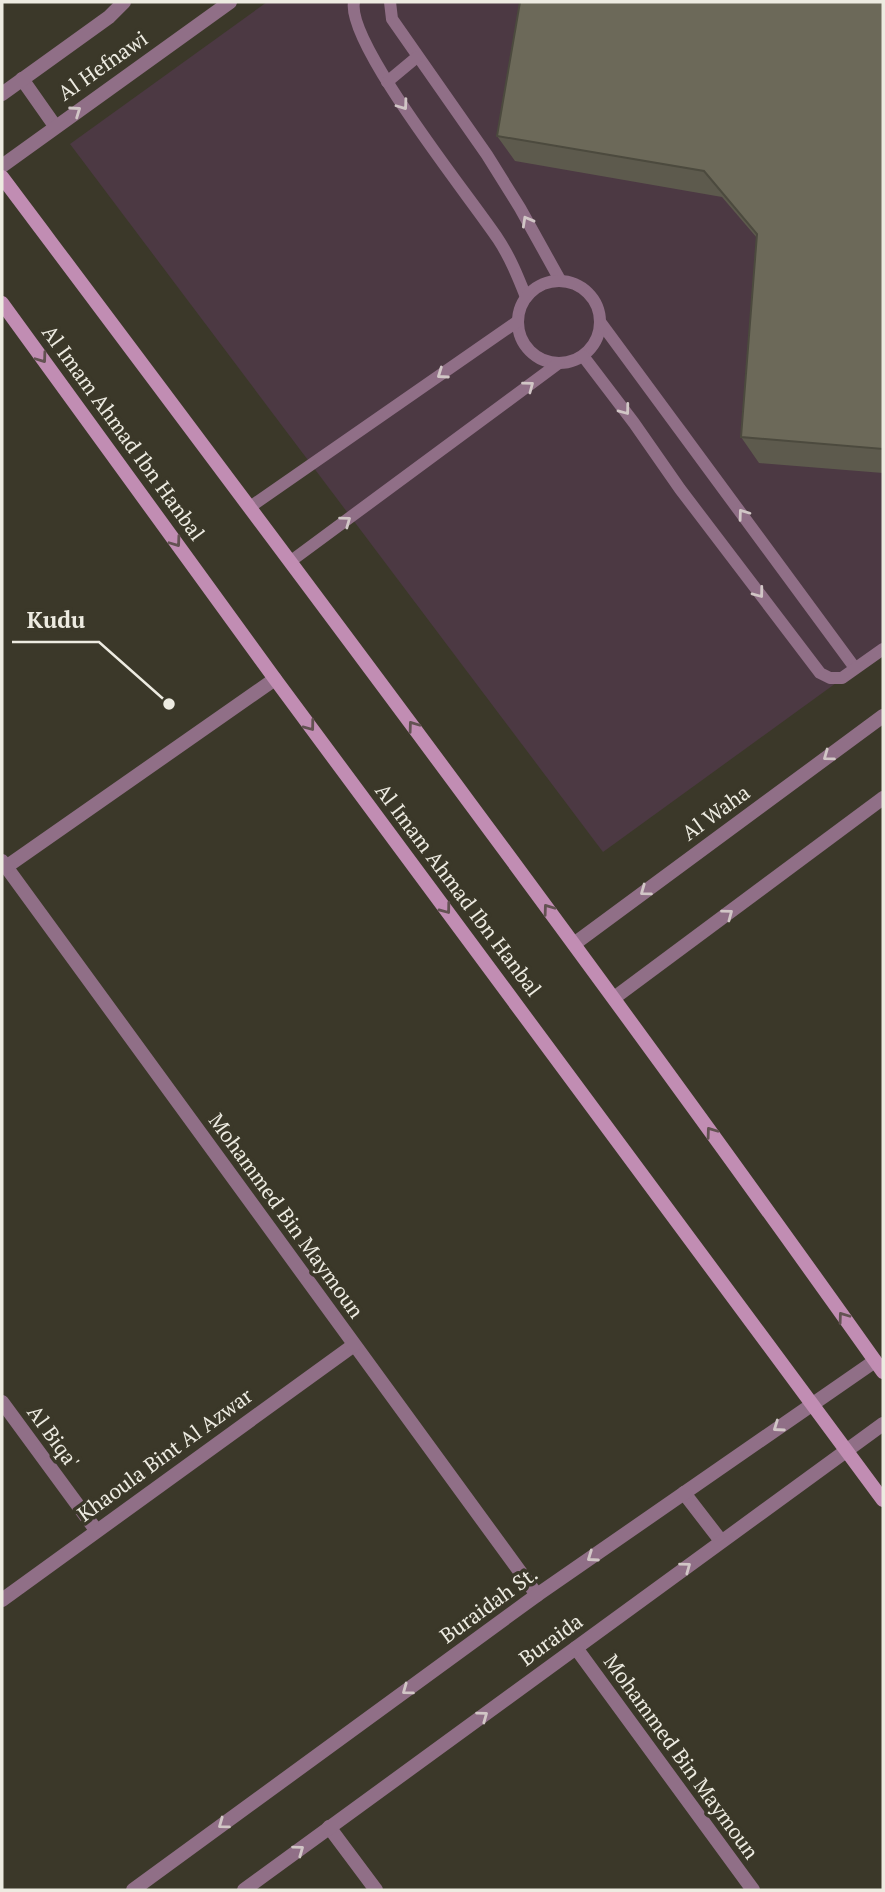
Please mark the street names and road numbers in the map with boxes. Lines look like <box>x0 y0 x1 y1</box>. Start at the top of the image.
street label: Al Hefnawi <box>52 24 153 106</box>
street label: Al Imam Ahmad Ibn Hanbal <box>36 319 212 546</box>
street label: Al Imam Ahmad Ibn Hanbal <box>369 777 548 1002</box>
street label: Al Waha <box>676 778 755 846</box>
street label: Mohammed Bin Maymoun <box>203 1107 371 1324</box>
street label: Khaoula Bint Al Azwar <box>71 1381 258 1527</box>
street label: Al Biqa' <box>21 1399 86 1474</box>
street label: Buraidah St. <box>434 1559 543 1649</box>
street label: Buraida <box>513 1606 588 1672</box>
street label: Mohammed Bin Maymoun <box>598 1648 766 1865</box>

